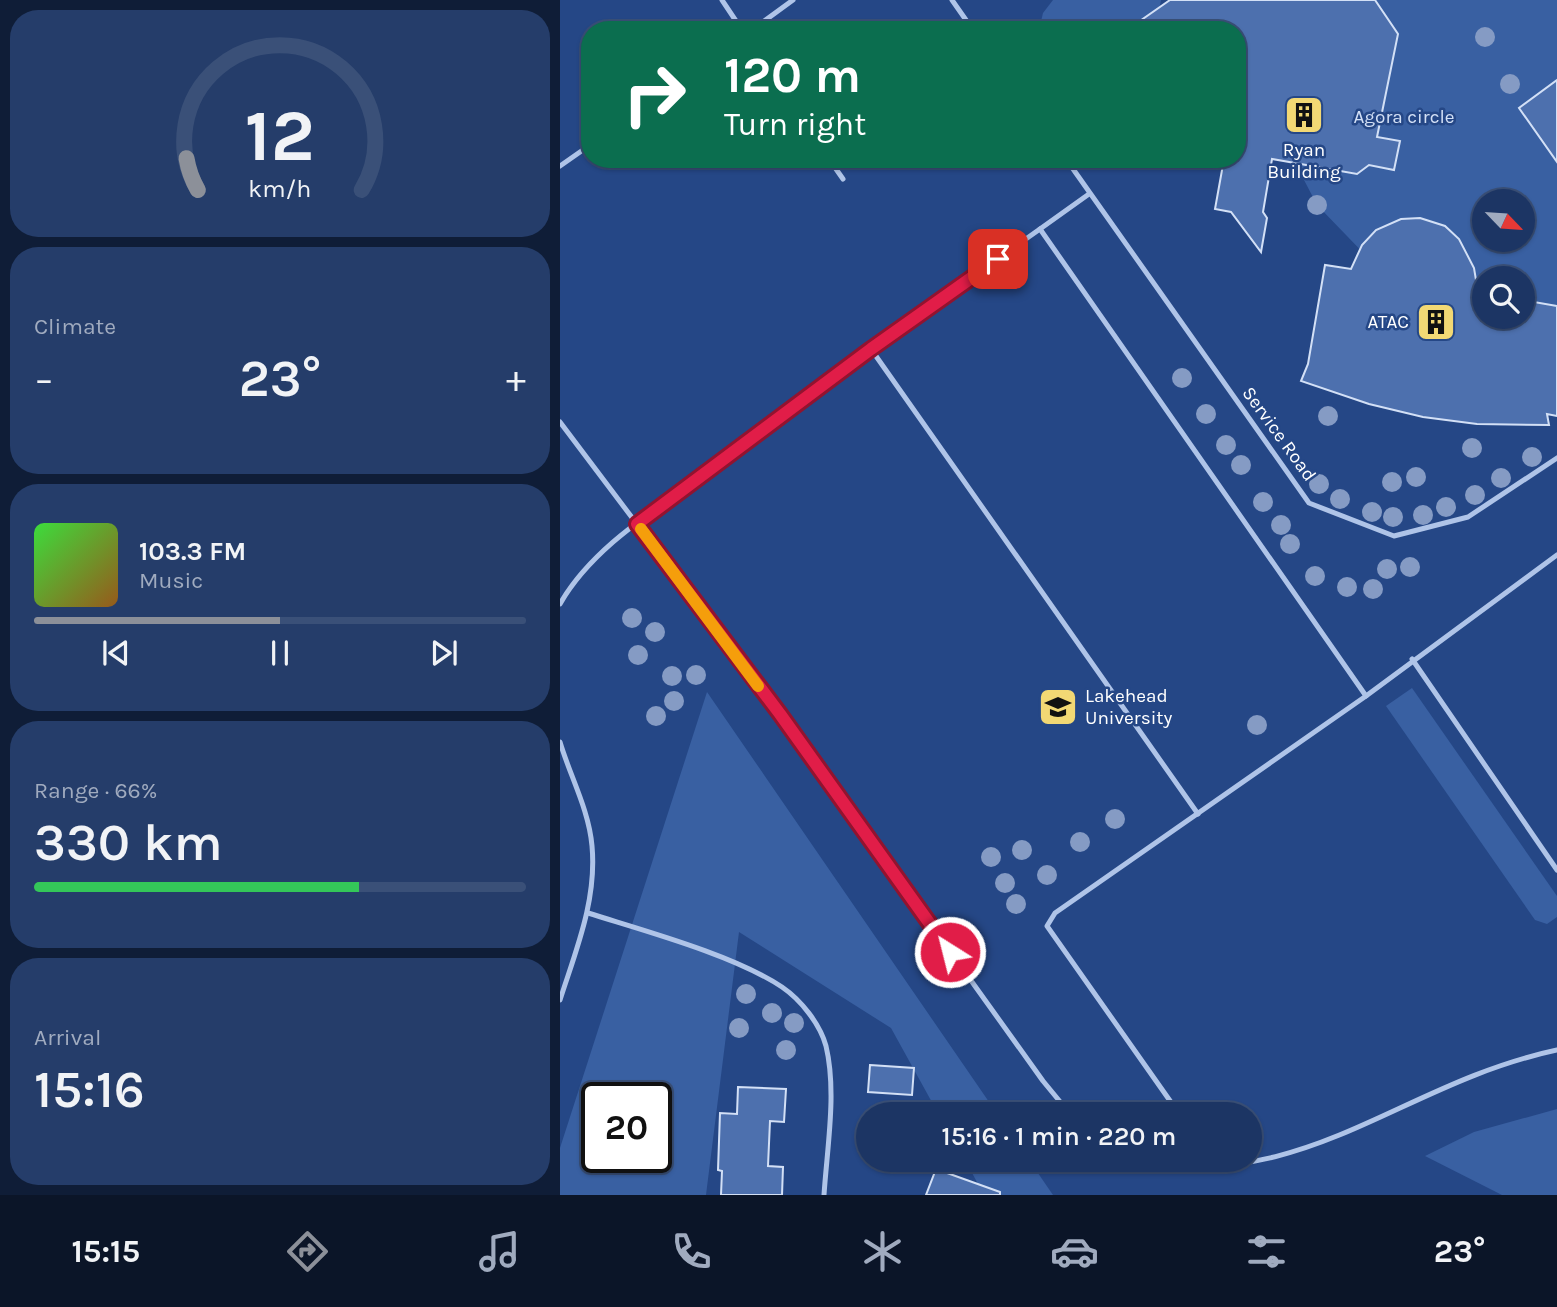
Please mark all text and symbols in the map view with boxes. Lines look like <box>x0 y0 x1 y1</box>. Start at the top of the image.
text: 120 m <box>724 47 861 104</box>
icon: right <box>609 49 700 140</box>
text: 12 <box>245 93 315 178</box>
building icon: Ryan Building <box>1283 94 1325 136</box>
text: Turn right <box>724 106 866 143</box>
park label: Agora circle <box>1353 106 1455 128</box>
place label: Ryan Building <box>1267 139 1341 183</box>
text: km/h <box>248 173 312 202</box>
north arrow <box>1472 189 1535 252</box>
map controls <box>1472 189 1535 329</box>
pin <box>968 229 1028 289</box>
icon: arrive <box>979 240 1017 278</box>
button: search <box>1472 266 1535 329</box>
building icon: ATAC <box>1415 301 1457 343</box>
place label: ATAC <box>1368 311 1409 333</box>
text: Climate <box>34 313 116 340</box>
text: 23° <box>239 348 321 409</box>
text: − <box>34 357 54 402</box>
text: + <box>506 357 526 402</box>
street label: Service Road <box>1237 383 1321 485</box>
text: 103.3 FM <box>139 536 246 567</box>
text: Music <box>139 567 203 594</box>
icon: previous <box>97 634 135 672</box>
icon: pause <box>261 634 299 672</box>
icon: next <box>425 634 463 672</box>
place label: Lakehead University <box>1085 685 1172 729</box>
school or university icon: Lakehead University <box>1037 686 1079 728</box>
text: Range · 66% <box>34 777 157 804</box>
text: 330 km <box>34 812 223 873</box>
position arrow <box>913 915 987 989</box>
text: Arrival <box>34 1024 101 1051</box>
text: 15:16 <box>34 1059 145 1120</box>
speed limit sign: 20 <box>581 1082 672 1173</box>
text: 15:16 · 1 min · 220 m <box>942 1121 1176 1152</box>
icon: directions <box>283 1227 332 1276</box>
icon: music <box>475 1227 524 1276</box>
icon: phone <box>667 1227 716 1276</box>
icon: climate <box>858 1227 907 1276</box>
icon: car <box>1050 1227 1099 1276</box>
icon: filters <box>1242 1227 1291 1276</box>
text: 15:15 <box>71 1233 140 1270</box>
text: 23° <box>1434 1233 1486 1270</box>

